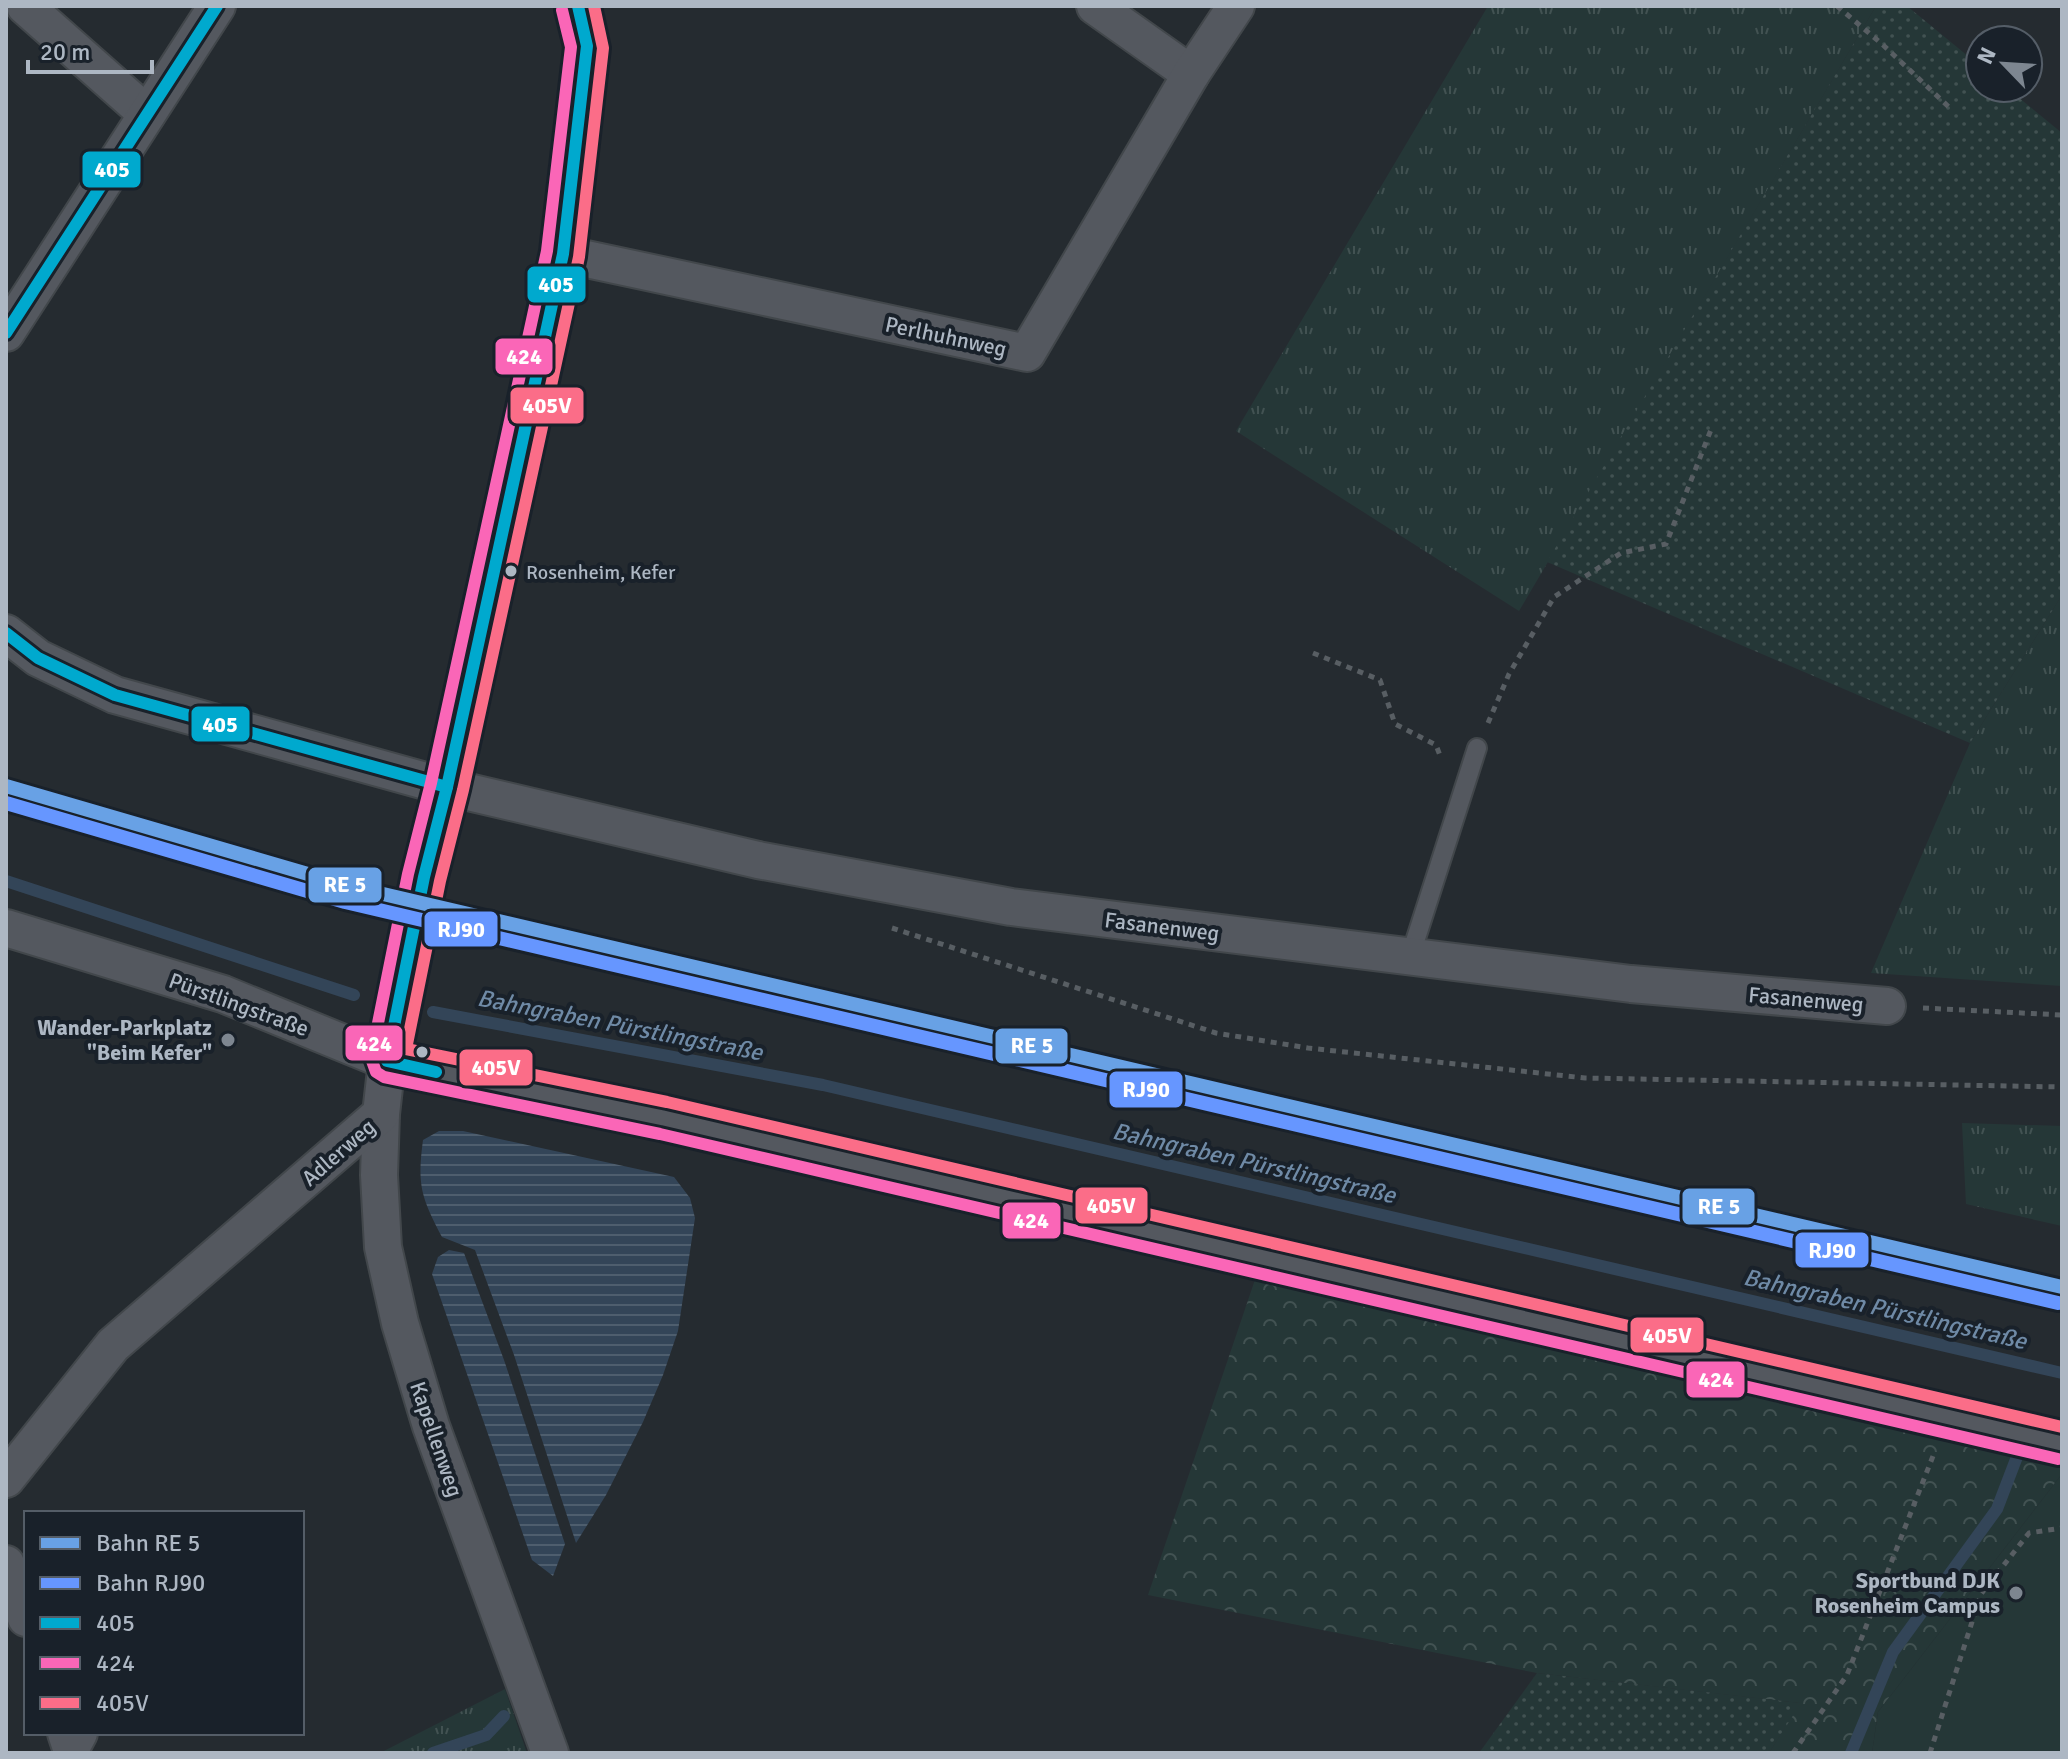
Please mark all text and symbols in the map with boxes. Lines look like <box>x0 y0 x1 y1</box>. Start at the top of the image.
scale bar <box>28 24 152 74</box>
north arrow <box>1964 24 2044 104</box>
text: 20 m <box>40 37 90 67</box>
text: N <box>1971 43 2002 68</box>
line badge: 405 <box>81 150 142 189</box>
text: 405 <box>94 156 130 183</box>
line badge: 405 <box>526 265 587 304</box>
text: 405 <box>538 271 574 298</box>
street label: Perlhuhnweg <box>883 310 1009 363</box>
line badge: 424 <box>494 337 554 376</box>
text: 424 <box>506 343 542 370</box>
line badge: 405V <box>509 386 585 425</box>
text: 405V <box>523 392 572 419</box>
place label: Rosenheim, Kefer <box>526 560 676 585</box>
marker: Rosenheim, Kefer <box>503 563 519 579</box>
line badge: 405 <box>190 705 251 743</box>
text: 405 <box>202 711 238 738</box>
line badge: RE 5 <box>307 866 383 904</box>
text: RE 5 <box>324 871 366 898</box>
street label: Fasanenweg <box>1103 906 1221 947</box>
line badge: RJ90 <box>423 910 499 948</box>
text: RJ90 <box>437 916 485 943</box>
street label: Pürstlingstraße <box>165 967 312 1042</box>
street label: Fasanenweg <box>1747 981 1865 1018</box>
water label: Bahngraben Pürstlingstraße <box>475 983 766 1068</box>
place label: Wander-Parkplatz "Beim Kefer" <box>37 1014 212 1066</box>
line badge: 424 <box>344 1024 404 1062</box>
line badge: RE 5 <box>994 1027 1069 1065</box>
text: 424 <box>356 1030 392 1057</box>
marker: Wander-Parkplatz "Beim Kefer" <box>219 1031 237 1049</box>
text: RE 5 <box>1011 1032 1053 1059</box>
unlabelled marker <box>414 1044 430 1060</box>
line badge: 405V <box>458 1048 534 1087</box>
text: 405V <box>472 1054 521 1081</box>
line badge: RJ90 <box>1108 1070 1184 1109</box>
text: RJ90 <box>1122 1076 1170 1103</box>
street label: Adlerweg <box>296 1113 381 1192</box>
water label: Bahngraben Pürstlingstraße <box>1110 1116 1399 1210</box>
line badge: 405V <box>1074 1186 1149 1225</box>
line badge: RE 5 <box>1681 1187 1756 1226</box>
text: 405V <box>1087 1192 1136 1219</box>
text: RE 5 <box>1698 1193 1740 1220</box>
line badge: 424 <box>1001 1201 1062 1240</box>
text: 424 <box>1013 1207 1049 1234</box>
line badge: RJ90 <box>1794 1231 1870 1269</box>
text: RJ90 <box>1808 1237 1856 1264</box>
water label: Bahngraben Pürstlingstraße <box>1741 1262 2030 1356</box>
line badge: 405V <box>1629 1316 1705 1354</box>
text: 405V <box>1643 1322 1692 1349</box>
line badge: 424 <box>1685 1360 1746 1399</box>
text: 424 <box>1698 1366 1734 1393</box>
street label: Kapellenweg <box>404 1378 469 1500</box>
legend <box>24 1511 304 1735</box>
text: Bahn RE 5 <box>96 1528 200 1558</box>
place label: Sportbund DJK Rosenheim Campus <box>1814 1567 2000 1619</box>
text: Bahn RJ90 <box>96 1568 205 1598</box>
marker: Sportbund DJK Rosenheim Campus <box>2007 1584 2025 1602</box>
text: 405 <box>96 1608 135 1638</box>
text: 424 <box>96 1648 135 1678</box>
text: 405V <box>96 1688 149 1718</box>

